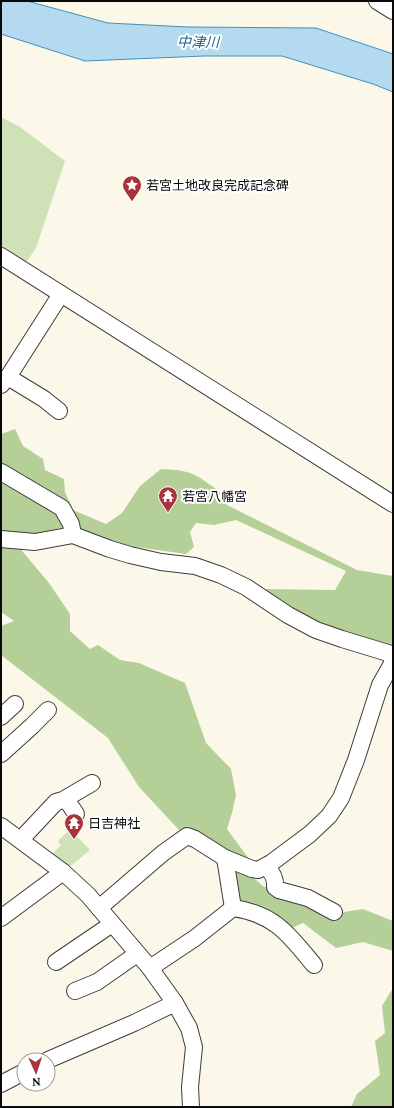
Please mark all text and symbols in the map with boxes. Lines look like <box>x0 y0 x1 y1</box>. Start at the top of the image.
water label: 中津川 <box>177 33 221 51</box>
place icon: 若宮土地改良完成記念碑 <box>121 174 143 202</box>
place label: 若宮土地改良完成記念碑 <box>146 177 289 194</box>
temple icon: 若宮八幡宮 <box>157 485 179 513</box>
place label: 若宮八幡宮 <box>182 488 247 505</box>
temple icon: 日吉神社 <box>63 812 85 840</box>
place label: 日吉神社 <box>88 815 140 832</box>
north arrow <box>16 1052 56 1092</box>
text: N <box>31 1075 41 1089</box>

